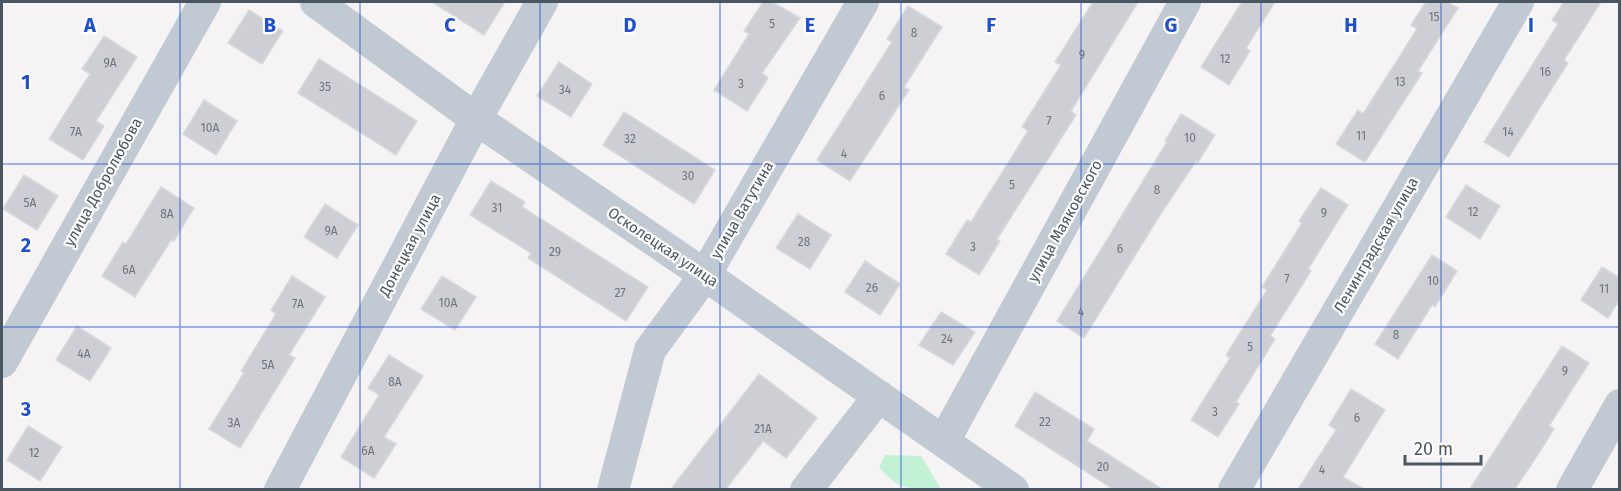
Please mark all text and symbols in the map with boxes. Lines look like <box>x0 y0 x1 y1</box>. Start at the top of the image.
house number: 15 <box>1428 10 1440 24</box>
text: A <box>83 13 97 37</box>
text: B <box>264 13 276 37</box>
text: C <box>444 13 456 37</box>
text: D <box>623 13 637 37</box>
text: E <box>805 13 815 37</box>
text: F <box>986 13 996 37</box>
text: G <box>1165 13 1177 37</box>
text: H <box>1344 13 1358 37</box>
text: I <box>1528 13 1534 37</box>
house number: 5 <box>769 17 775 31</box>
house number: 8 <box>911 26 918 40</box>
house number: 9 <box>1079 48 1085 62</box>
house number: 12 <box>1219 52 1231 66</box>
house number: 9А <box>103 56 117 70</box>
house number: 16 <box>1539 65 1551 79</box>
text: 1 <box>21 70 31 94</box>
house number: 13 <box>1394 75 1406 89</box>
house number: 3 <box>738 77 744 91</box>
house number: 35 <box>319 80 331 94</box>
house number: 34 <box>559 83 572 97</box>
house number: 6 <box>879 89 885 103</box>
house number: 7 <box>1046 114 1052 128</box>
street label: улица Добролюбова <box>60 115 146 249</box>
house number: 10А <box>201 121 220 135</box>
house number: 7А <box>70 125 82 139</box>
house number: 14 <box>1502 125 1514 139</box>
house number: 11 <box>1356 129 1366 143</box>
house number: 10 <box>1184 131 1196 145</box>
house number: 32 <box>624 132 636 146</box>
house number: 4 <box>841 147 848 161</box>
street label: улица Маяковского <box>1024 157 1106 285</box>
street label: улица Ватутина <box>707 158 777 262</box>
house number: 30 <box>682 169 695 183</box>
street label: Ленинградская улица <box>1330 174 1422 316</box>
house number: 5 <box>1009 178 1015 192</box>
house number: 8 <box>1154 183 1161 197</box>
street label: Донецкая улица <box>375 191 445 300</box>
house number: 5А <box>24 196 37 210</box>
house number: 31 <box>492 201 502 215</box>
street label: Осколецкая улица <box>604 203 722 291</box>
house number: 12 <box>1467 205 1479 219</box>
house number: 9 <box>1321 206 1327 220</box>
house number: 8А <box>160 207 174 221</box>
house number: 9А <box>324 224 338 238</box>
text: 2 <box>21 233 31 257</box>
house number: 28 <box>798 235 811 249</box>
house number: 3 <box>970 240 976 254</box>
house number: 6 <box>1117 242 1123 256</box>
house number: 29 <box>549 245 561 259</box>
house number: 6А <box>122 263 136 277</box>
house number: 7 <box>1284 272 1290 286</box>
house number: 10 <box>1427 274 1439 288</box>
house number: 26 <box>866 281 878 295</box>
house number: 11 <box>1599 282 1609 296</box>
house number: 27 <box>614 286 626 300</box>
house number: 10А <box>439 296 458 310</box>
house number: 7А <box>292 297 304 311</box>
house number: 4 <box>1078 305 1085 319</box>
house number: 8 <box>1393 328 1400 342</box>
house number: 24 <box>941 332 954 346</box>
house number: 5 <box>1247 340 1253 354</box>
house number: 4А <box>77 347 91 361</box>
house number: 5А <box>262 358 275 372</box>
house number: 9 <box>1562 364 1568 378</box>
house number: 8А <box>388 375 402 389</box>
text: 3 <box>20 397 31 421</box>
house number: 3 <box>1212 405 1218 419</box>
house number: 6 <box>1354 411 1360 425</box>
house number: 22 <box>1039 415 1051 429</box>
house number: 3А <box>228 416 241 430</box>
house number: 21А <box>754 422 772 436</box>
scale bar <box>1405 428 1482 466</box>
text: 20 m <box>1414 438 1453 460</box>
house number: 6А <box>361 444 375 458</box>
house number: 12 <box>28 446 40 460</box>
house number: 20 <box>1097 460 1110 474</box>
house number: 4 <box>1319 463 1326 477</box>

